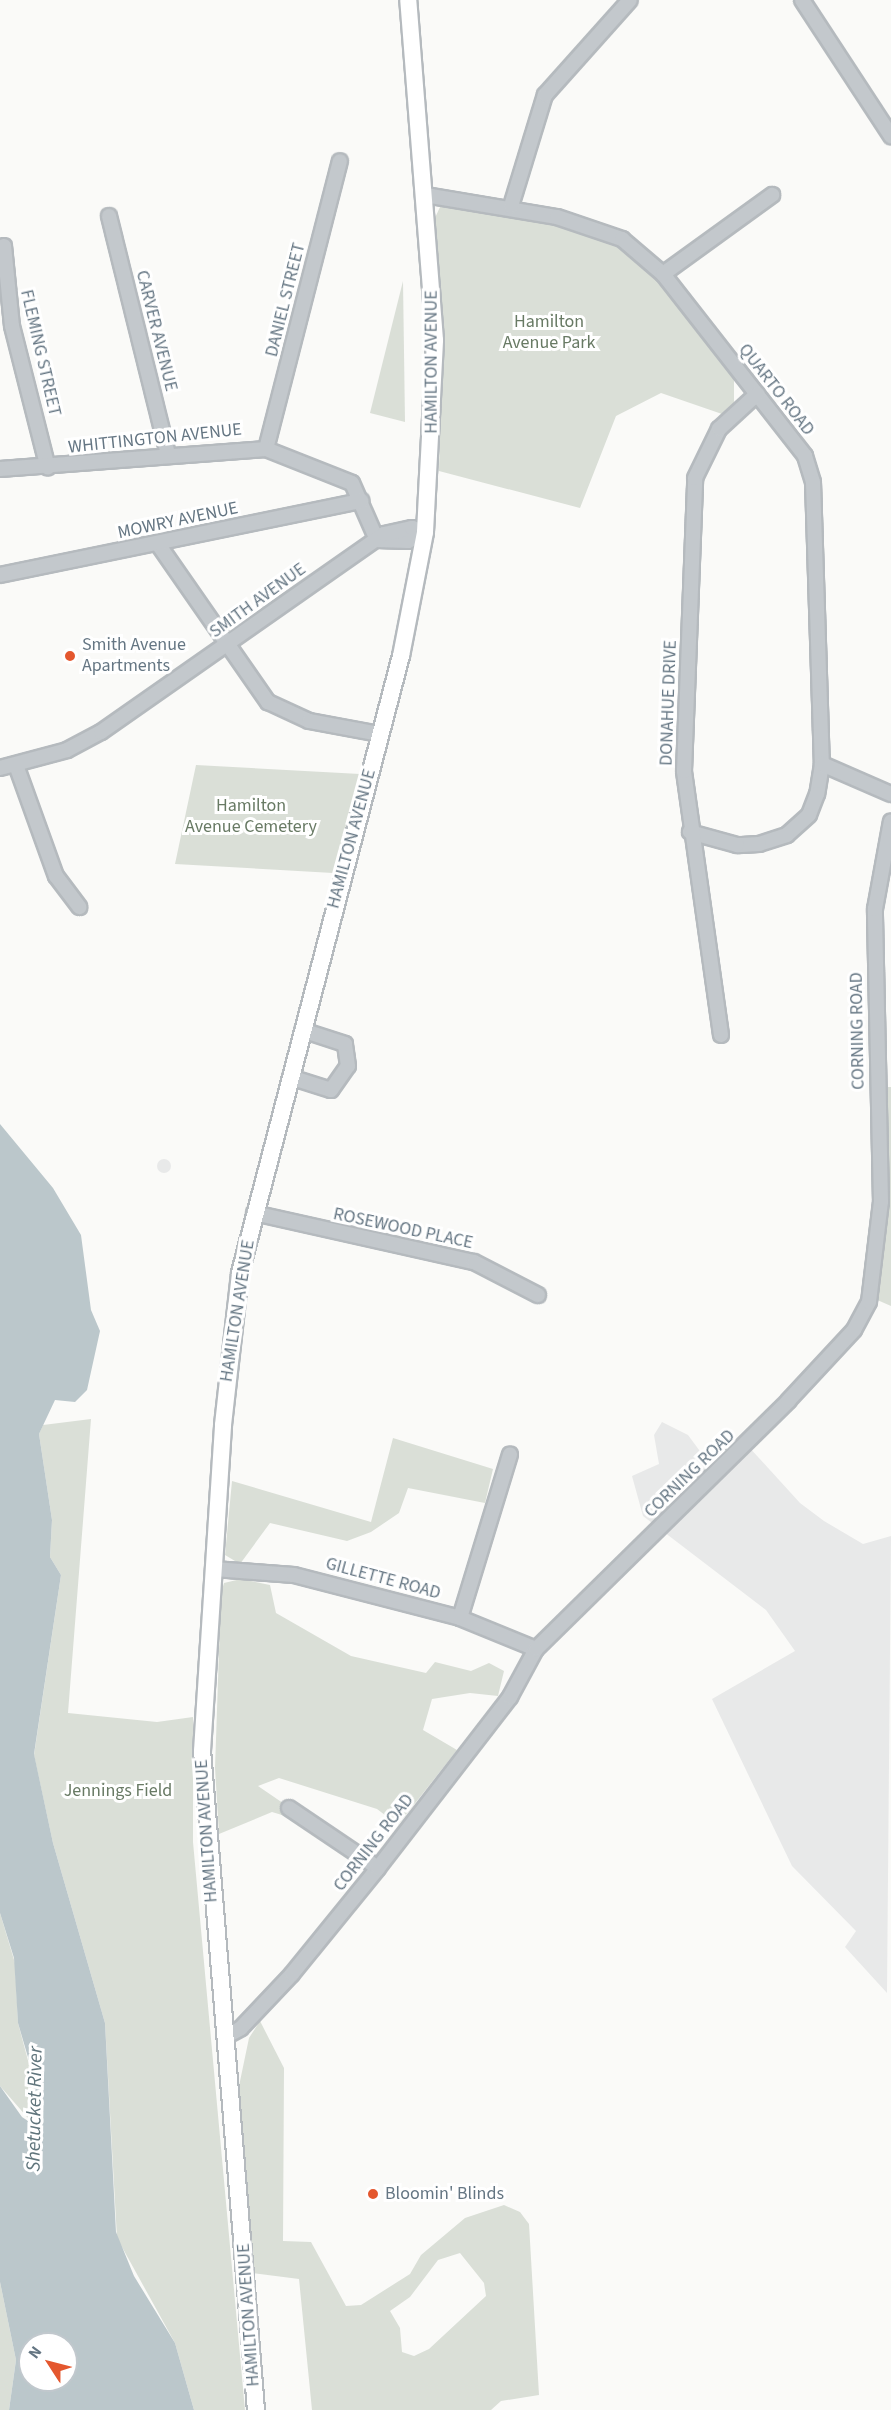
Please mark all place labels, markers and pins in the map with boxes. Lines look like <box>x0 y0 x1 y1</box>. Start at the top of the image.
place label: Smith Avenue Apartments <box>82 635 186 678</box>
marker: Smith Avenue Apartments <box>63 649 77 663</box>
place label: Bloomin' Blinds <box>385 2183 504 2205</box>
marker: Bloomin' Blinds <box>366 2187 380 2201</box>

